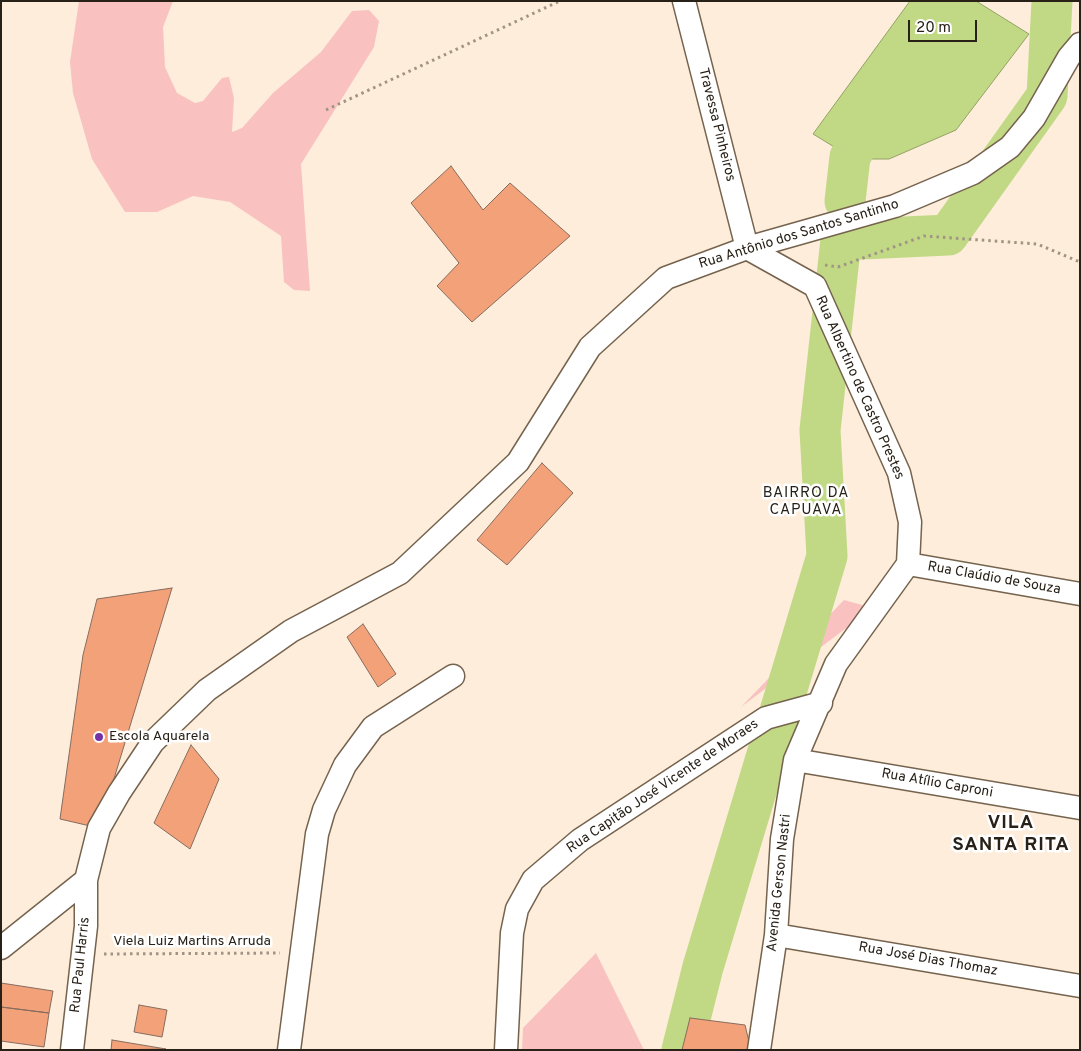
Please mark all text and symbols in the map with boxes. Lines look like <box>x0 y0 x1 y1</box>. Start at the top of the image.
scale bar <box>911 10 980 42</box>
text: 20 m <box>916 19 951 38</box>
street label: Travessa Pinheiros <box>694 67 738 183</box>
street label: Rua Antônio dos Santos Santinho <box>697 197 901 273</box>
street label: Rua Albertino de Castro Prestes <box>811 294 907 482</box>
district label: BAIRRO DA CAPUAVA <box>762 485 850 520</box>
street label: Rua Claúdio de Souza <box>926 559 1062 599</box>
street label: Rua Capitão José Vicente de Moraes <box>564 716 762 858</box>
place label: Escola Aquarela <box>109 729 209 745</box>
marker: Escola Aquarela <box>93 731 105 743</box>
street label: Rua Atílio Caproni <box>880 766 994 802</box>
street label: Avenida Gerson Nastri <box>764 813 796 953</box>
district label: VILA SANTA RITA <box>951 813 1071 857</box>
street label: Rua Paul Harris <box>68 916 94 1014</box>
street label: Viela Luiz Martins Arruda <box>113 934 271 950</box>
street label: Rua José Dias Thomaz <box>857 939 999 981</box>

